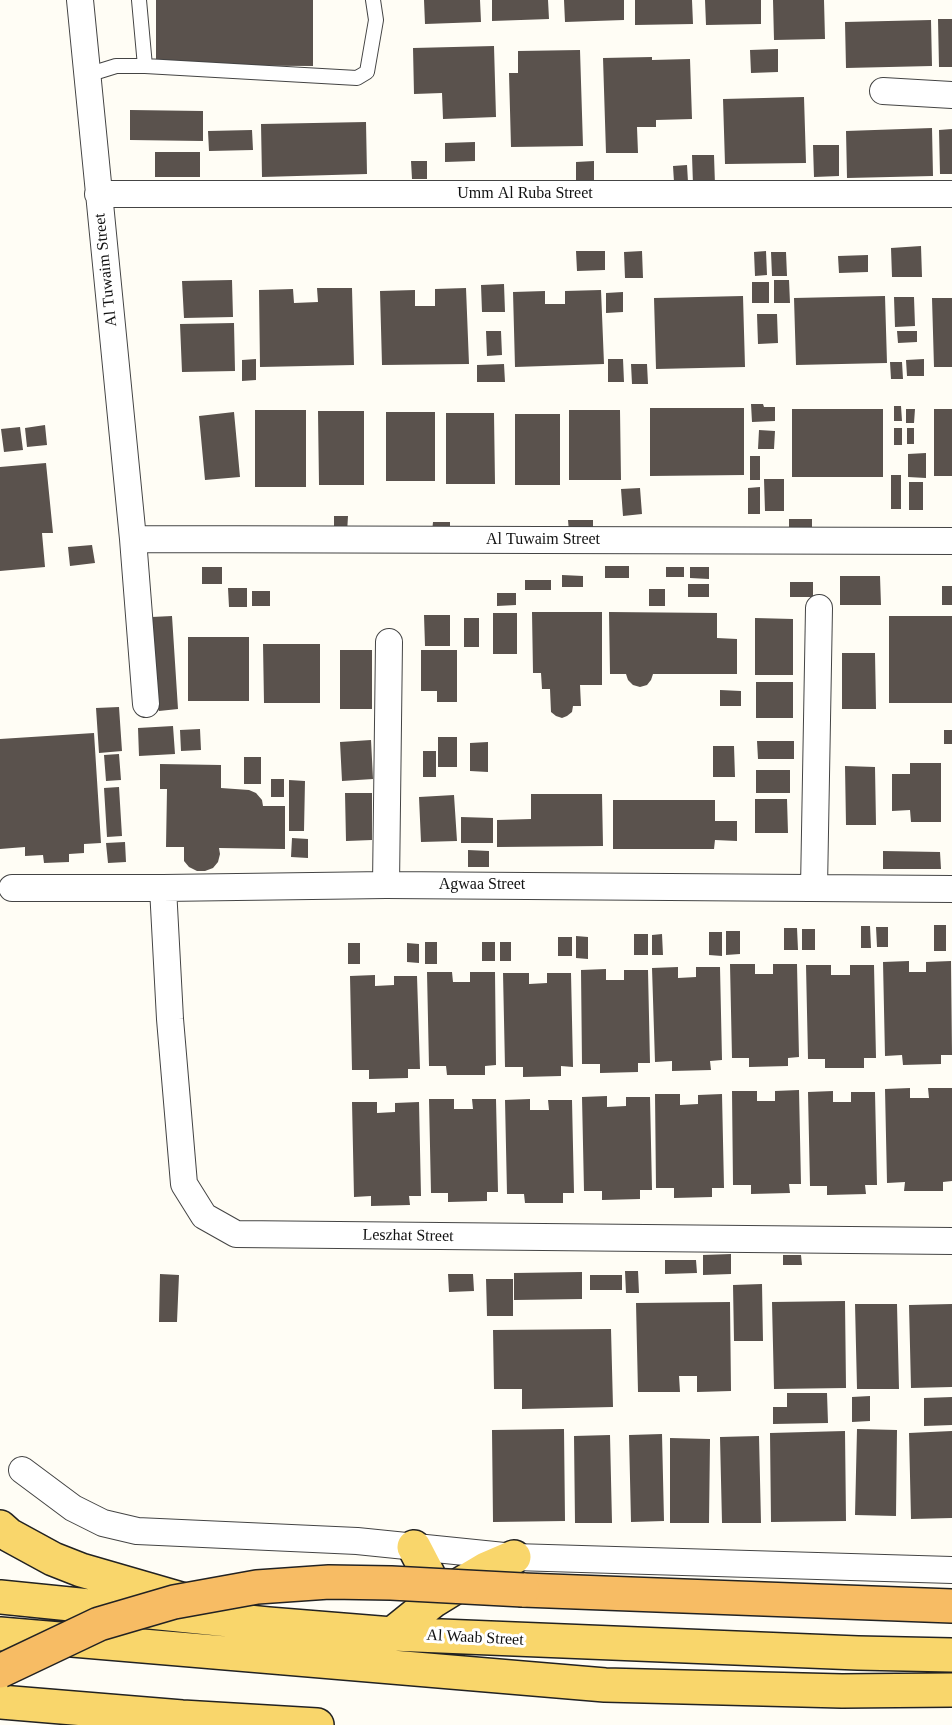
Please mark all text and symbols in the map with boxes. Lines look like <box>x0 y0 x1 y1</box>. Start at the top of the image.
street label: Umm Al Ruba Street <box>457 184 593 204</box>
street label: Al Tuwaim Street <box>90 212 122 328</box>
street label: Al Tuwaim Street <box>486 530 600 550</box>
street label: Agwaa Street <box>439 875 525 895</box>
street label: Leszhat Street <box>362 1226 454 1246</box>
street label: Al Waab Street <box>426 1626 524 1650</box>

